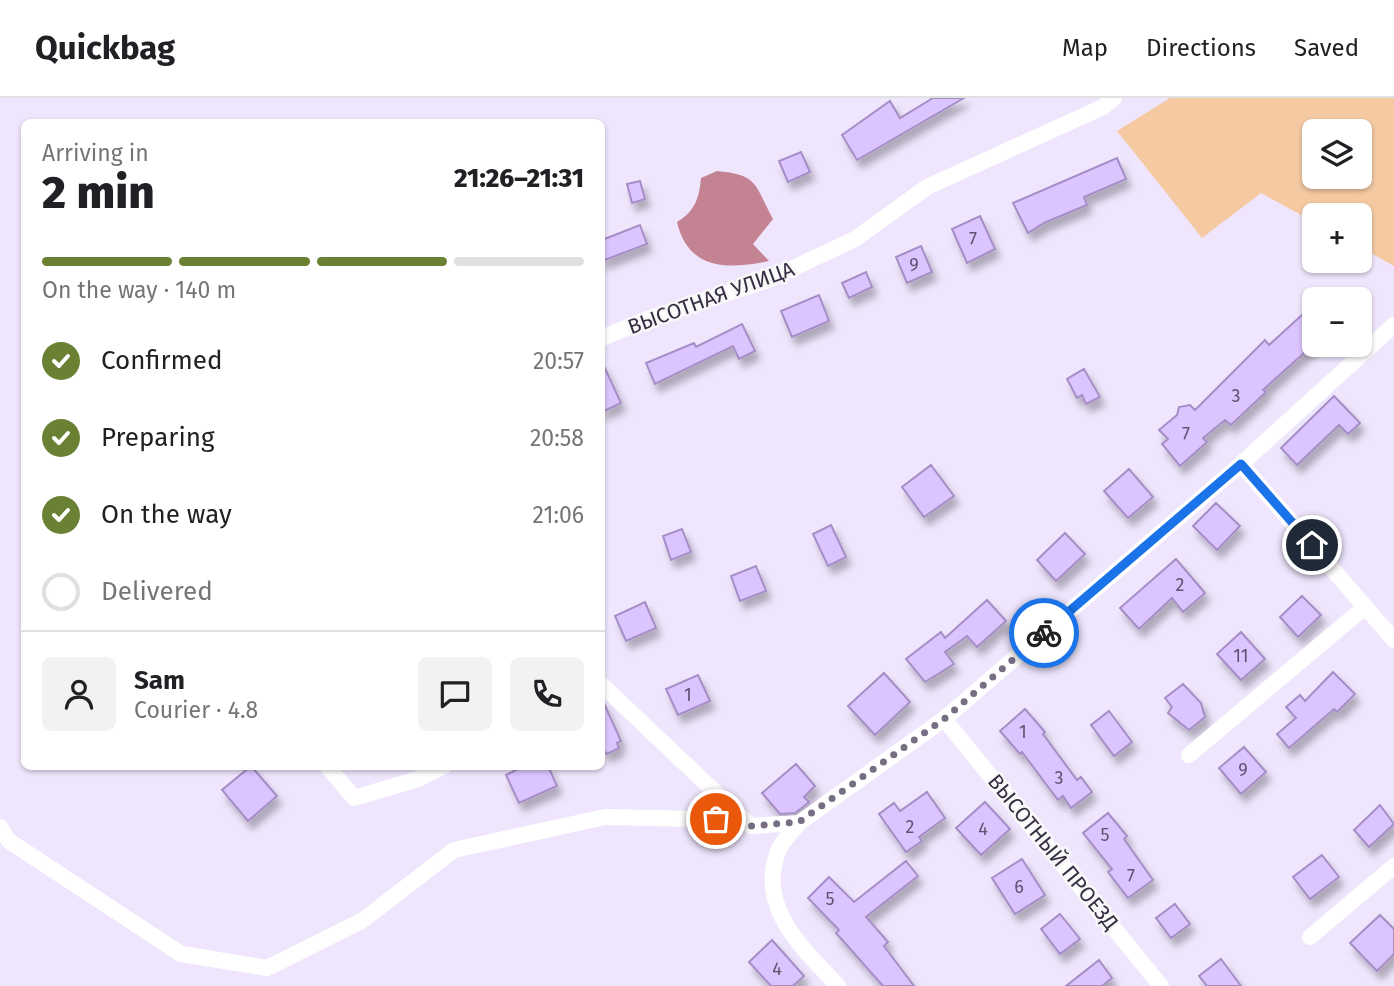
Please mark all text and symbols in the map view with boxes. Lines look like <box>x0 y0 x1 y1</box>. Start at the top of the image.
text: Quickbag <box>35 28 175 68</box>
text: Map <box>1062 34 1108 62</box>
text: Directions <box>1146 34 1256 62</box>
text: Saved <box>1294 34 1359 62</box>
map controls <box>1302 119 1372 357</box>
button: layers <box>1302 119 1372 189</box>
text: Arriving in <box>42 139 149 167</box>
text: 21:26–21:31 <box>454 163 584 194</box>
text: 2 min <box>42 165 155 220</box>
button: + <box>1302 203 1372 273</box>
house number: 7 <box>969 228 977 250</box>
house number: 9 <box>909 254 919 276</box>
street label: ВЫСОТНАЯ УЛИЦА <box>624 256 798 340</box>
text: On the way · 140 m <box>42 276 236 304</box>
button: − <box>1302 287 1372 357</box>
icon: check <box>42 342 80 380</box>
text: Confirmed <box>101 345 222 376</box>
text: 20:57 <box>533 347 584 375</box>
house number: 3 <box>1232 385 1240 407</box>
icon: check <box>42 419 80 457</box>
text: Preparing <box>101 422 214 453</box>
house number: 7 <box>1182 423 1190 445</box>
text: 20:58 <box>530 424 584 452</box>
icon: check <box>42 496 80 534</box>
text: On the way <box>101 499 232 530</box>
text: 21:06 <box>533 501 584 529</box>
pin <box>1282 515 1342 575</box>
icon: home <box>1293 526 1331 564</box>
house number: 2 <box>1176 574 1185 596</box>
text: Delivered <box>101 576 213 607</box>
courier <box>1009 598 1079 668</box>
icon: bike <box>1025 614 1063 652</box>
house number: 11 <box>1233 645 1249 667</box>
button: person <box>42 657 116 731</box>
button: chat <box>418 657 492 731</box>
button: phone <box>510 657 584 731</box>
text: Sam <box>134 665 185 696</box>
house number: 1 <box>684 684 692 706</box>
text: Courier · 4.8 <box>134 696 258 724</box>
house number: 1 <box>1019 721 1027 743</box>
house number: 9 <box>1238 759 1248 781</box>
house number: 3 <box>1055 767 1063 789</box>
street label: ВЫСОТНЫЙ ПРОЕЗД <box>982 769 1124 935</box>
pin <box>686 789 746 849</box>
icon: bag <box>697 800 735 838</box>
house number: 2 <box>906 816 915 838</box>
house number: 4 <box>978 818 988 840</box>
house number: 5 <box>1100 824 1110 846</box>
house number: 7 <box>1127 865 1135 887</box>
house number: 6 <box>1014 876 1024 898</box>
house number: 5 <box>825 888 835 910</box>
house number: 4 <box>772 958 782 980</box>

